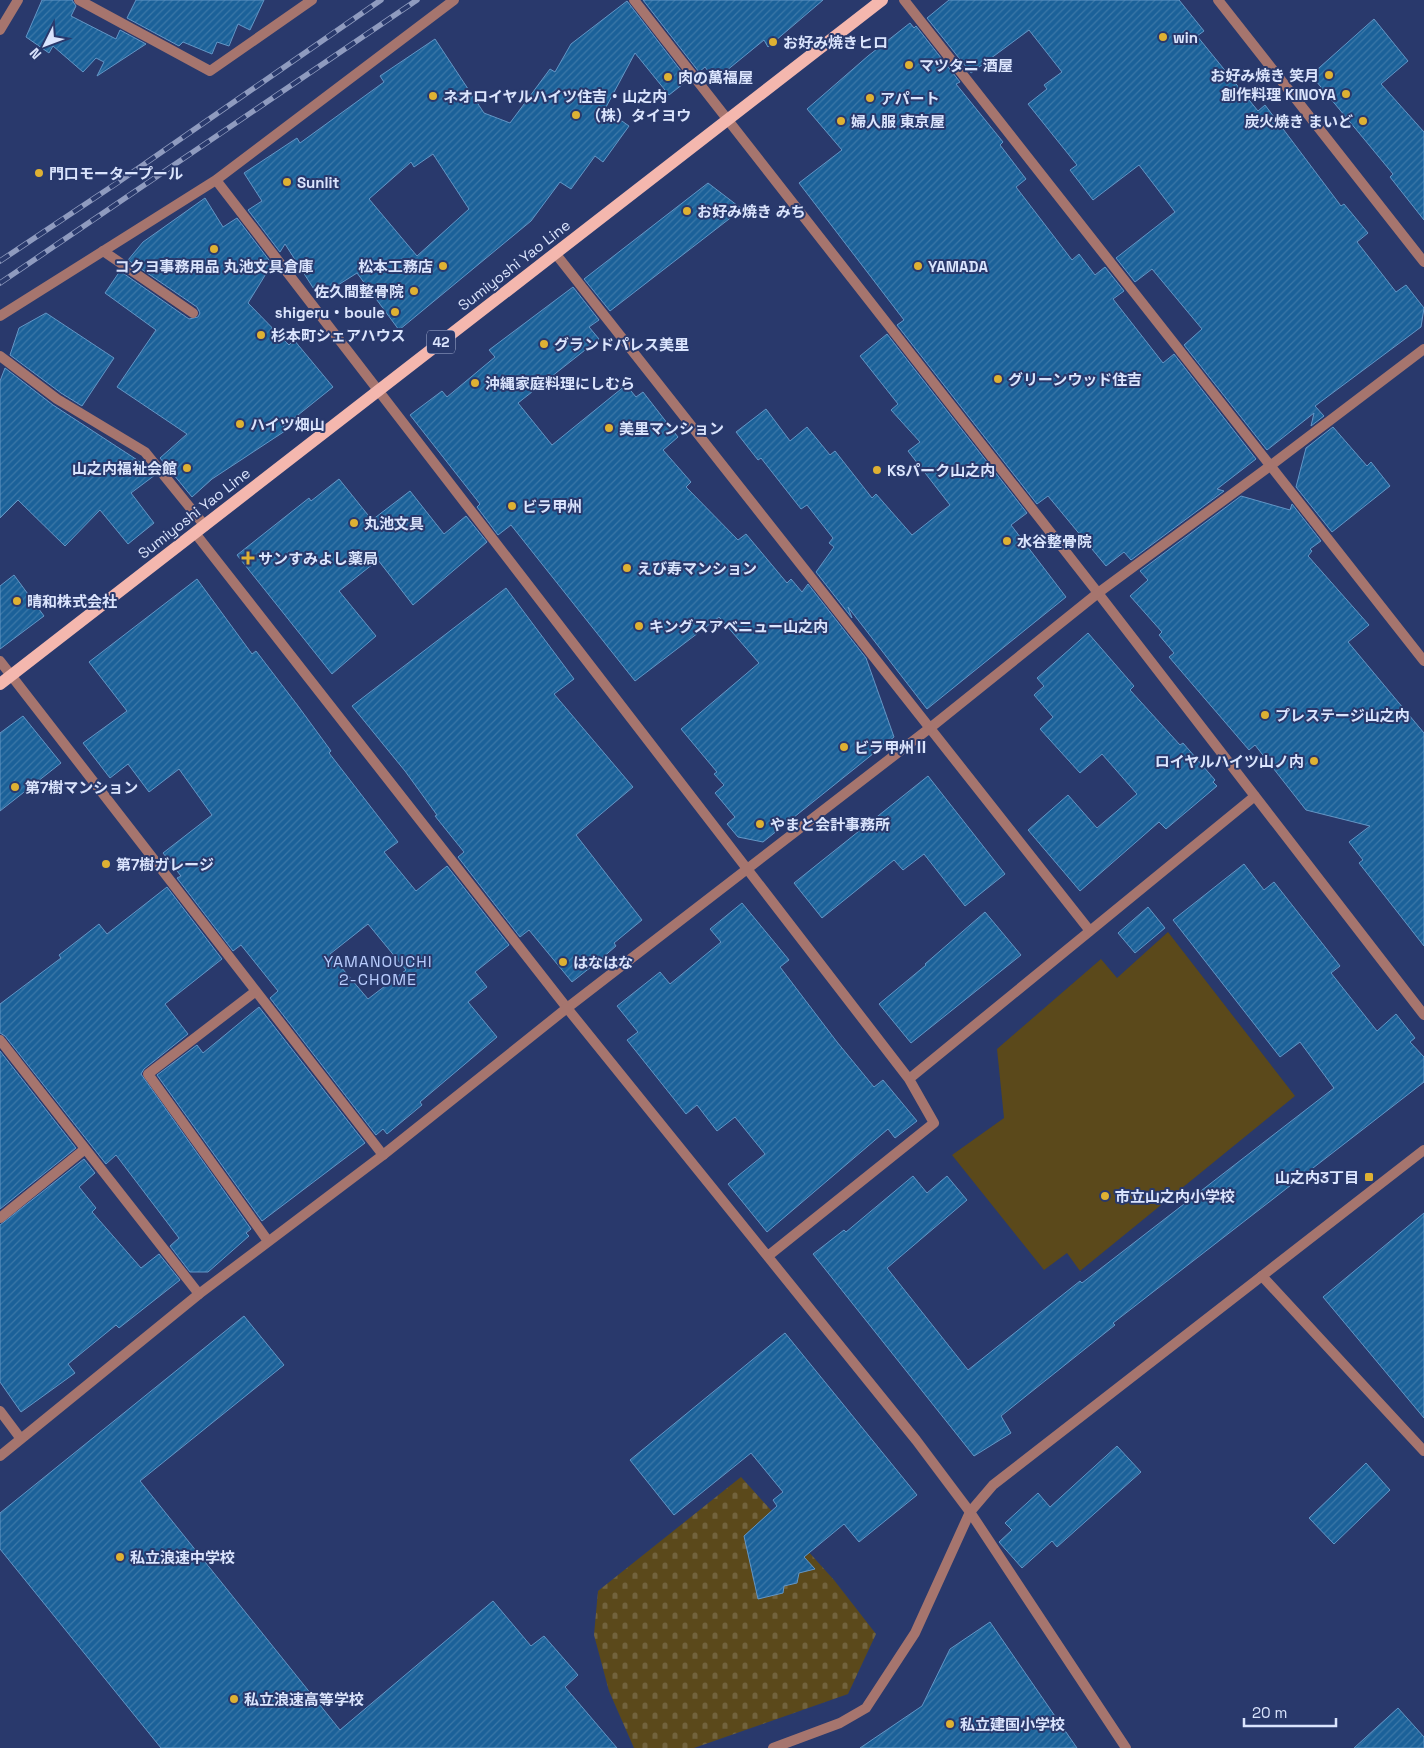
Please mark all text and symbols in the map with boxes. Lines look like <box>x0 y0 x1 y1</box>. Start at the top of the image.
north arrow <box>20 20 70 70</box>
place label: win <box>1173 28 1198 47</box>
marker: win <box>1157 31 1169 43</box>
place label: お好み焼きヒロ <box>783 33 888 52</box>
marker: お好み焼きヒロ <box>767 36 779 48</box>
text: N <box>26 44 45 63</box>
place label: マツタニ 酒屋 <box>919 56 1013 75</box>
marker: マツタニ 酒屋 <box>903 59 915 71</box>
place label: お好み焼き 笑月 <box>1210 66 1319 85</box>
place label: 肉の萬福屋 <box>678 68 753 87</box>
marker: お好み焼き 笑月 <box>1323 69 1335 81</box>
marker: 肉の萬福屋 <box>662 71 674 83</box>
place label: 創作料理 KINOYA <box>1221 85 1336 104</box>
place label: ネオロイヤルハイツ住吉・山之内 <box>443 87 667 106</box>
marker: 創作料理 KINOYA <box>1340 88 1352 100</box>
place label: アパート <box>880 89 940 108</box>
marker: ネオロイヤルハイツ住吉・山之内 <box>427 90 439 102</box>
marker: アパート <box>864 92 876 104</box>
place label: （株）タイヨウ <box>586 106 691 125</box>
marker: （株）タイヨウ <box>570 109 582 121</box>
place label: 婦人服 東京屋 <box>851 112 945 131</box>
place label: 炭火焼き まいど <box>1244 112 1353 131</box>
marker: 婦人服 東京屋 <box>835 115 847 127</box>
marker: 炭火焼き まいど <box>1357 115 1369 127</box>
place label: 門口モータープール <box>49 164 183 183</box>
marker: 門口モータープール <box>33 167 45 179</box>
place label: Sunlit <box>297 173 340 192</box>
marker: Sunlit <box>281 176 293 188</box>
place label: お好み焼き みち <box>697 202 806 221</box>
marker: お好み焼き みち <box>681 205 693 217</box>
street label: Sumiyoshi Yao Line <box>454 215 574 315</box>
marker: コクヨ事務用品 丸池文具倉庫 <box>208 243 220 255</box>
place label: コクヨ事務用品 丸池文具倉庫 <box>115 257 313 276</box>
place label: 松本工務店 <box>358 257 433 276</box>
place label: YAMADA <box>928 257 988 276</box>
marker: 松本工務店 <box>437 260 449 272</box>
marker: YAMADA <box>912 260 924 272</box>
place label: 佐久間整骨院 <box>314 282 404 301</box>
marker: 佐久間整骨院 <box>408 285 420 297</box>
place label: shigeru・boule <box>275 303 385 322</box>
marker: shigeru・boule <box>389 306 401 318</box>
place label: 杉本町シェアハウス <box>271 326 405 345</box>
marker: 杉本町シェアハウス <box>255 329 267 341</box>
road number: 42 <box>427 331 455 354</box>
place label: グランドパレス美里 <box>554 335 689 354</box>
marker: グランドパレス美里 <box>538 338 550 350</box>
place label: グリーンウッド住吉 <box>1008 370 1142 389</box>
marker: グリーンウッド住吉 <box>992 373 1004 385</box>
place label: 沖縄家庭料理にしむら <box>485 374 635 393</box>
marker: 沖縄家庭料理にしむら <box>469 377 481 389</box>
place label: ハイツ畑山 <box>250 415 325 434</box>
marker: ハイツ畑山 <box>234 418 246 430</box>
place label: 美里マンション <box>619 419 724 438</box>
marker: 美里マンション <box>603 422 615 434</box>
place label: 山之内福祉会館 <box>72 459 177 478</box>
place label: KSパーク山之内 <box>887 461 995 480</box>
marker: 山之内福祉会館 <box>181 462 193 474</box>
street label: Sumiyoshi Yao Line <box>134 463 254 563</box>
marker: KSパーク山之内 <box>871 464 883 476</box>
place label: ビラ甲州 <box>522 497 582 516</box>
marker: ビラ甲州 <box>506 500 518 512</box>
place label: 丸池文具 <box>364 514 424 533</box>
marker: 丸池文具 <box>348 517 360 529</box>
place label: 水谷整骨院 <box>1017 532 1092 551</box>
marker: 水谷整骨院 <box>1001 535 1013 547</box>
place label: サンすみよし薬局 <box>258 549 378 568</box>
marker: サンすみよし薬局 <box>242 552 254 564</box>
place label: えび寿マンション <box>637 559 757 578</box>
marker: えび寿マンション <box>621 562 633 574</box>
place label: 晴和株式会社 <box>27 592 117 611</box>
marker: 晴和株式会社 <box>11 595 23 607</box>
place label: キングスアベニュー山之内 <box>649 617 828 636</box>
marker: キングスアベニュー山之内 <box>633 620 645 632</box>
place label: プレステージ山之内 <box>1275 706 1410 725</box>
marker: プレステージ山之内 <box>1259 709 1271 721</box>
place label: ビラ甲州Ⅱ <box>854 738 929 757</box>
marker: ビラ甲州Ⅱ <box>838 741 850 753</box>
place label: ロイヤルハイツ山ノ内 <box>1155 752 1304 771</box>
marker: ロイヤルハイツ山ノ内 <box>1308 755 1320 767</box>
place label: 第7樹マンション <box>25 778 138 797</box>
marker: 第7樹マンション <box>9 781 21 793</box>
place label: やまと会計事務所 <box>770 815 890 834</box>
marker: やまと会計事務所 <box>754 818 766 830</box>
place label: 第7樹ガレージ <box>116 855 214 874</box>
marker: 第7樹ガレージ <box>100 858 112 870</box>
district label: YAMANOUCHI 2-CHOME <box>323 951 433 990</box>
place label: はなはな <box>573 953 633 972</box>
marker: はなはな <box>557 956 569 968</box>
place label: 山之内3丁目 <box>1275 1168 1359 1187</box>
marker: 山之内3丁目 <box>1363 1171 1375 1183</box>
place label: 市立山之内小学校 <box>1115 1187 1235 1206</box>
marker: 市立山之内小学校 <box>1099 1190 1111 1202</box>
place label: 私立浪速中学校 <box>130 1548 235 1567</box>
marker: 私立浪速中学校 <box>114 1551 126 1563</box>
place label: 私立浪速高等学校 <box>244 1690 364 1709</box>
marker: 私立浪速高等学校 <box>228 1693 240 1705</box>
scale bar <box>1244 1696 1336 1728</box>
text: 20 m <box>1252 1703 1287 1722</box>
place label: 私立建国小学校 <box>960 1715 1065 1734</box>
marker: 私立建国小学校 <box>944 1718 956 1730</box>

